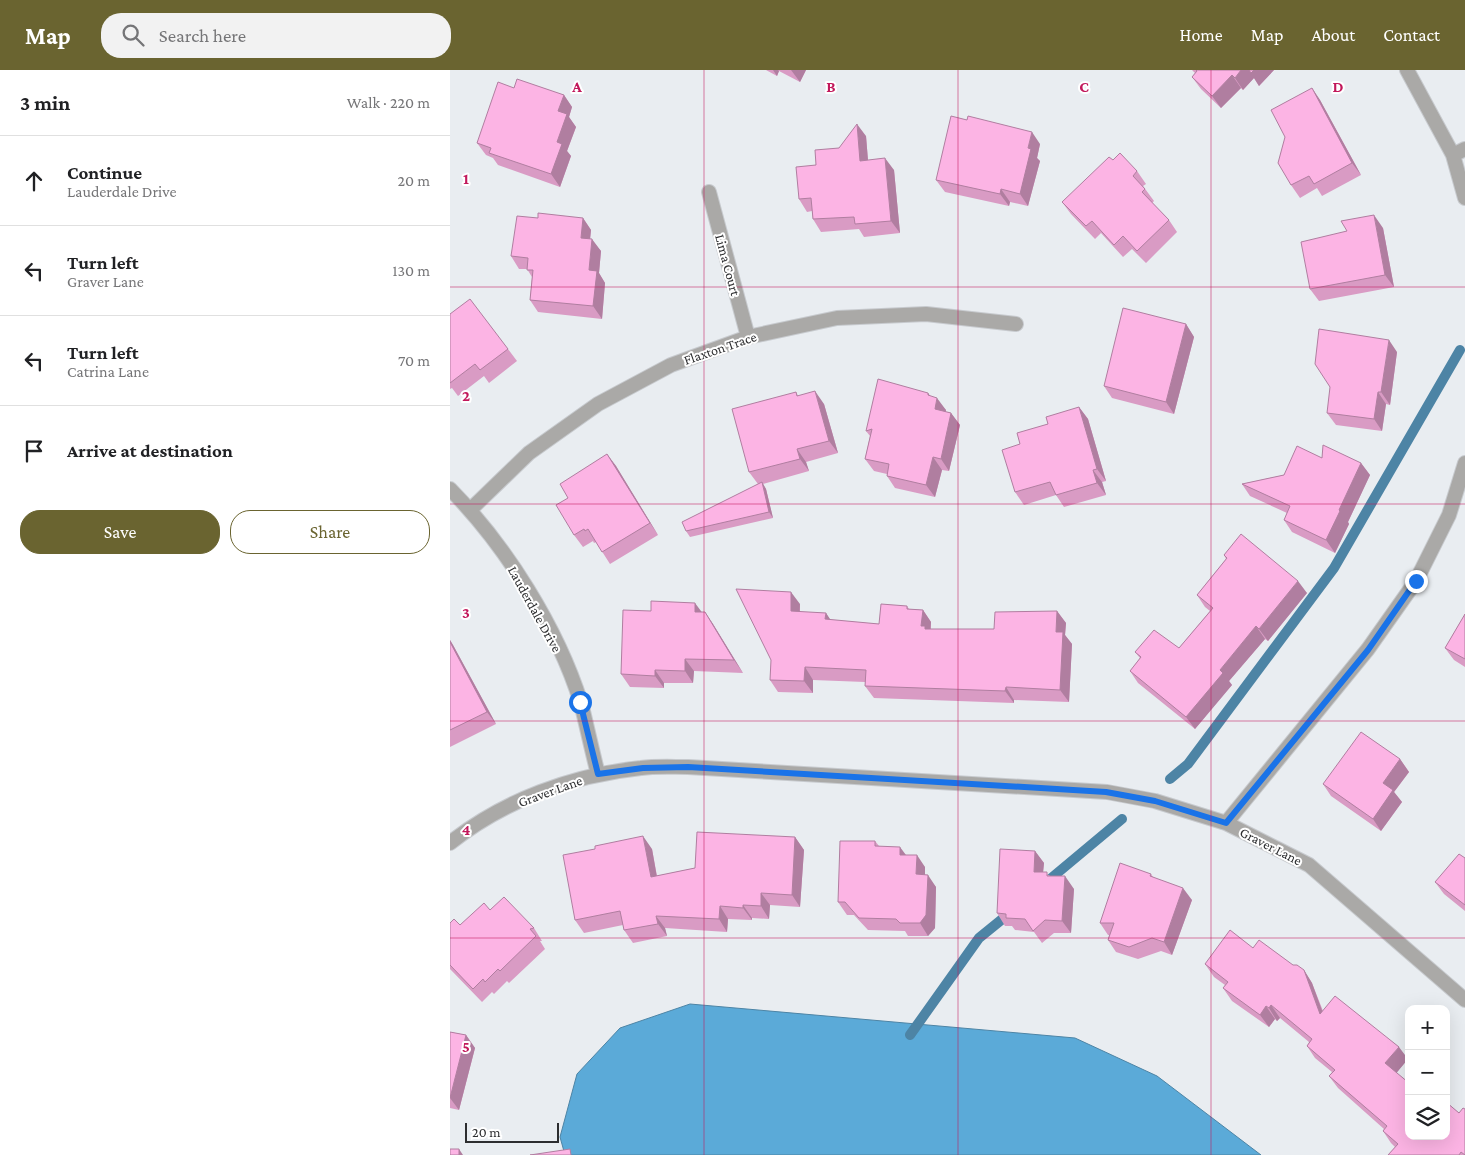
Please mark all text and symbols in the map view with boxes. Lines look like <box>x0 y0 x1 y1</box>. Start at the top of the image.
search box <box>101 13 451 58</box>
icon: search <box>119 21 147 49</box>
text: Map <box>25 22 71 49</box>
text: Search here <box>159 25 246 46</box>
text: Home <box>1180 25 1223 45</box>
text: Map <box>1251 25 1283 45</box>
text: About <box>1311 25 1355 45</box>
text: Contact <box>1383 25 1440 45</box>
text: A <box>571 78 582 95</box>
text: B <box>826 78 836 95</box>
text: C <box>1079 78 1089 95</box>
text: D <box>1332 78 1344 95</box>
text: 3 min <box>20 91 70 115</box>
text: Walk · 220 m <box>347 94 430 111</box>
text: Continue <box>67 162 142 183</box>
icon: ahead <box>20 167 48 195</box>
text: 1 <box>463 170 469 187</box>
text: 20 m <box>397 172 430 189</box>
text: Lauderdale Drive <box>67 183 177 200</box>
street label: Lima Court <box>712 232 744 298</box>
text: Turn left <box>67 252 139 273</box>
icon: left <box>20 257 48 285</box>
text: 130 m <box>392 262 430 279</box>
text: Graver Lane <box>67 273 144 290</box>
street label: Flaxton Trace <box>682 328 758 368</box>
text: Turn left <box>67 342 139 363</box>
icon: left <box>20 347 48 375</box>
text: 70 m <box>398 352 430 369</box>
text: Catrina Lane <box>67 363 149 380</box>
text: 2 <box>462 387 470 404</box>
icon: arrive <box>20 437 48 465</box>
text: Arrive at destination <box>67 440 233 461</box>
button: Save <box>20 510 220 554</box>
button: Share <box>230 510 430 554</box>
street label: Lauderdale Drive <box>505 563 565 655</box>
route end <box>1405 570 1428 593</box>
text: 3 <box>462 604 470 621</box>
route start <box>569 691 592 714</box>
street label: Graver Lane <box>516 772 584 810</box>
text: 4 <box>462 821 471 838</box>
street label: Graver Lane <box>1237 824 1305 868</box>
map controls <box>1405 1005 1450 1140</box>
button: + <box>1405 1005 1450 1050</box>
text: 5 <box>462 1038 470 1055</box>
button: − <box>1405 1050 1450 1095</box>
button: layers <box>1405 1095 1450 1140</box>
scale bar <box>465 1120 559 1143</box>
text: 20 m <box>472 1124 500 1140</box>

